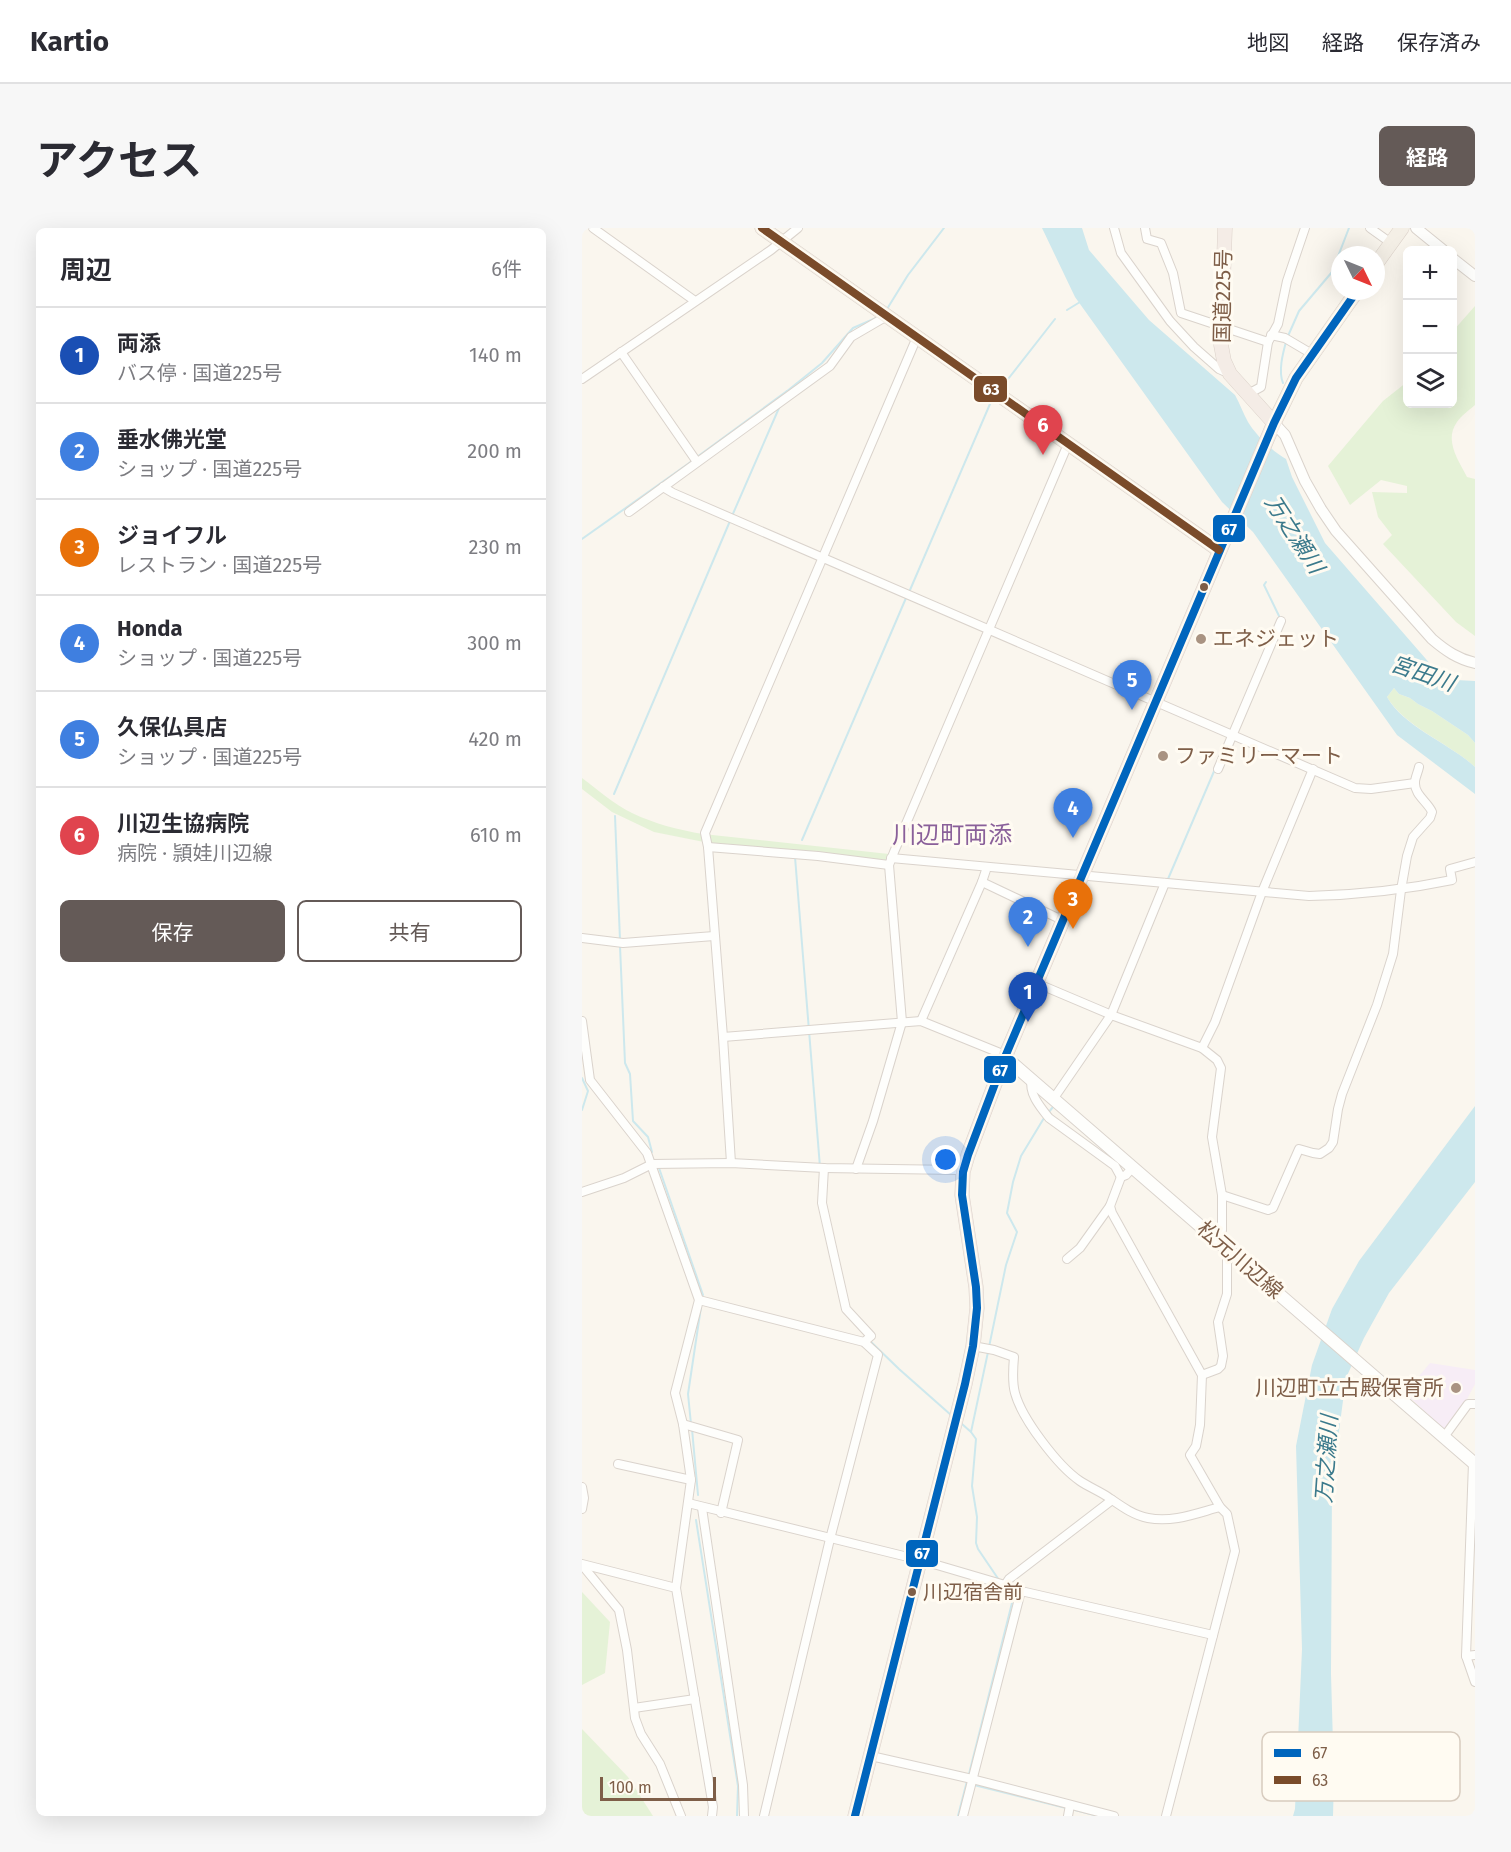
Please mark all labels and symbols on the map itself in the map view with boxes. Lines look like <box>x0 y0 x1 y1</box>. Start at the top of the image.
north arrow <box>1331 246 1385 300</box>
street label: 国道225号 <box>1209 249 1237 343</box>
line badge: 63 <box>973 375 1008 403</box>
text: 63 <box>982 380 1000 399</box>
pin: 6 <box>1024 406 1062 455</box>
water label: 万之瀬川 <box>1259 490 1331 580</box>
line badge: 67 <box>1212 514 1246 543</box>
text: 67 <box>1221 520 1238 539</box>
unlabelled marker <box>1198 581 1210 593</box>
place label: エネジェット <box>1213 626 1339 652</box>
marker: エネジェット <box>1194 632 1208 646</box>
water label: 宮田川 <box>1387 650 1460 698</box>
pin: 5 <box>1112 660 1152 710</box>
place label: ファミリーマート <box>1175 743 1343 769</box>
marker: ファミリーマート <box>1156 749 1170 763</box>
pin: 4 <box>1054 788 1092 838</box>
district label: 川辺町両添 <box>892 821 1012 849</box>
pin: 3 <box>1054 880 1092 929</box>
pin: 2 <box>1008 898 1048 947</box>
pin: 1 <box>1008 972 1048 1022</box>
line badge: 67 <box>983 1055 1017 1084</box>
text: 67 <box>992 1061 1009 1080</box>
your location <box>931 1145 960 1174</box>
street label: 松元川辺線 <box>1192 1216 1288 1304</box>
place label: 川辺町立古殿保育所 <box>1255 1375 1444 1401</box>
marker: 川辺町立古殿保育所 <box>1449 1381 1463 1395</box>
water label: 万之瀬川 <box>1310 1412 1343 1504</box>
line badge: 67 <box>905 1539 939 1568</box>
text: 67 <box>914 1544 931 1563</box>
place label: 川辺宿舎前 <box>923 1580 1023 1604</box>
marker: 川辺宿舎前 <box>906 1586 918 1598</box>
legend <box>1262 1732 1460 1801</box>
text: 67 <box>1312 1744 1327 1763</box>
text: 63 <box>1312 1771 1328 1790</box>
scale bar <box>600 1774 716 1802</box>

